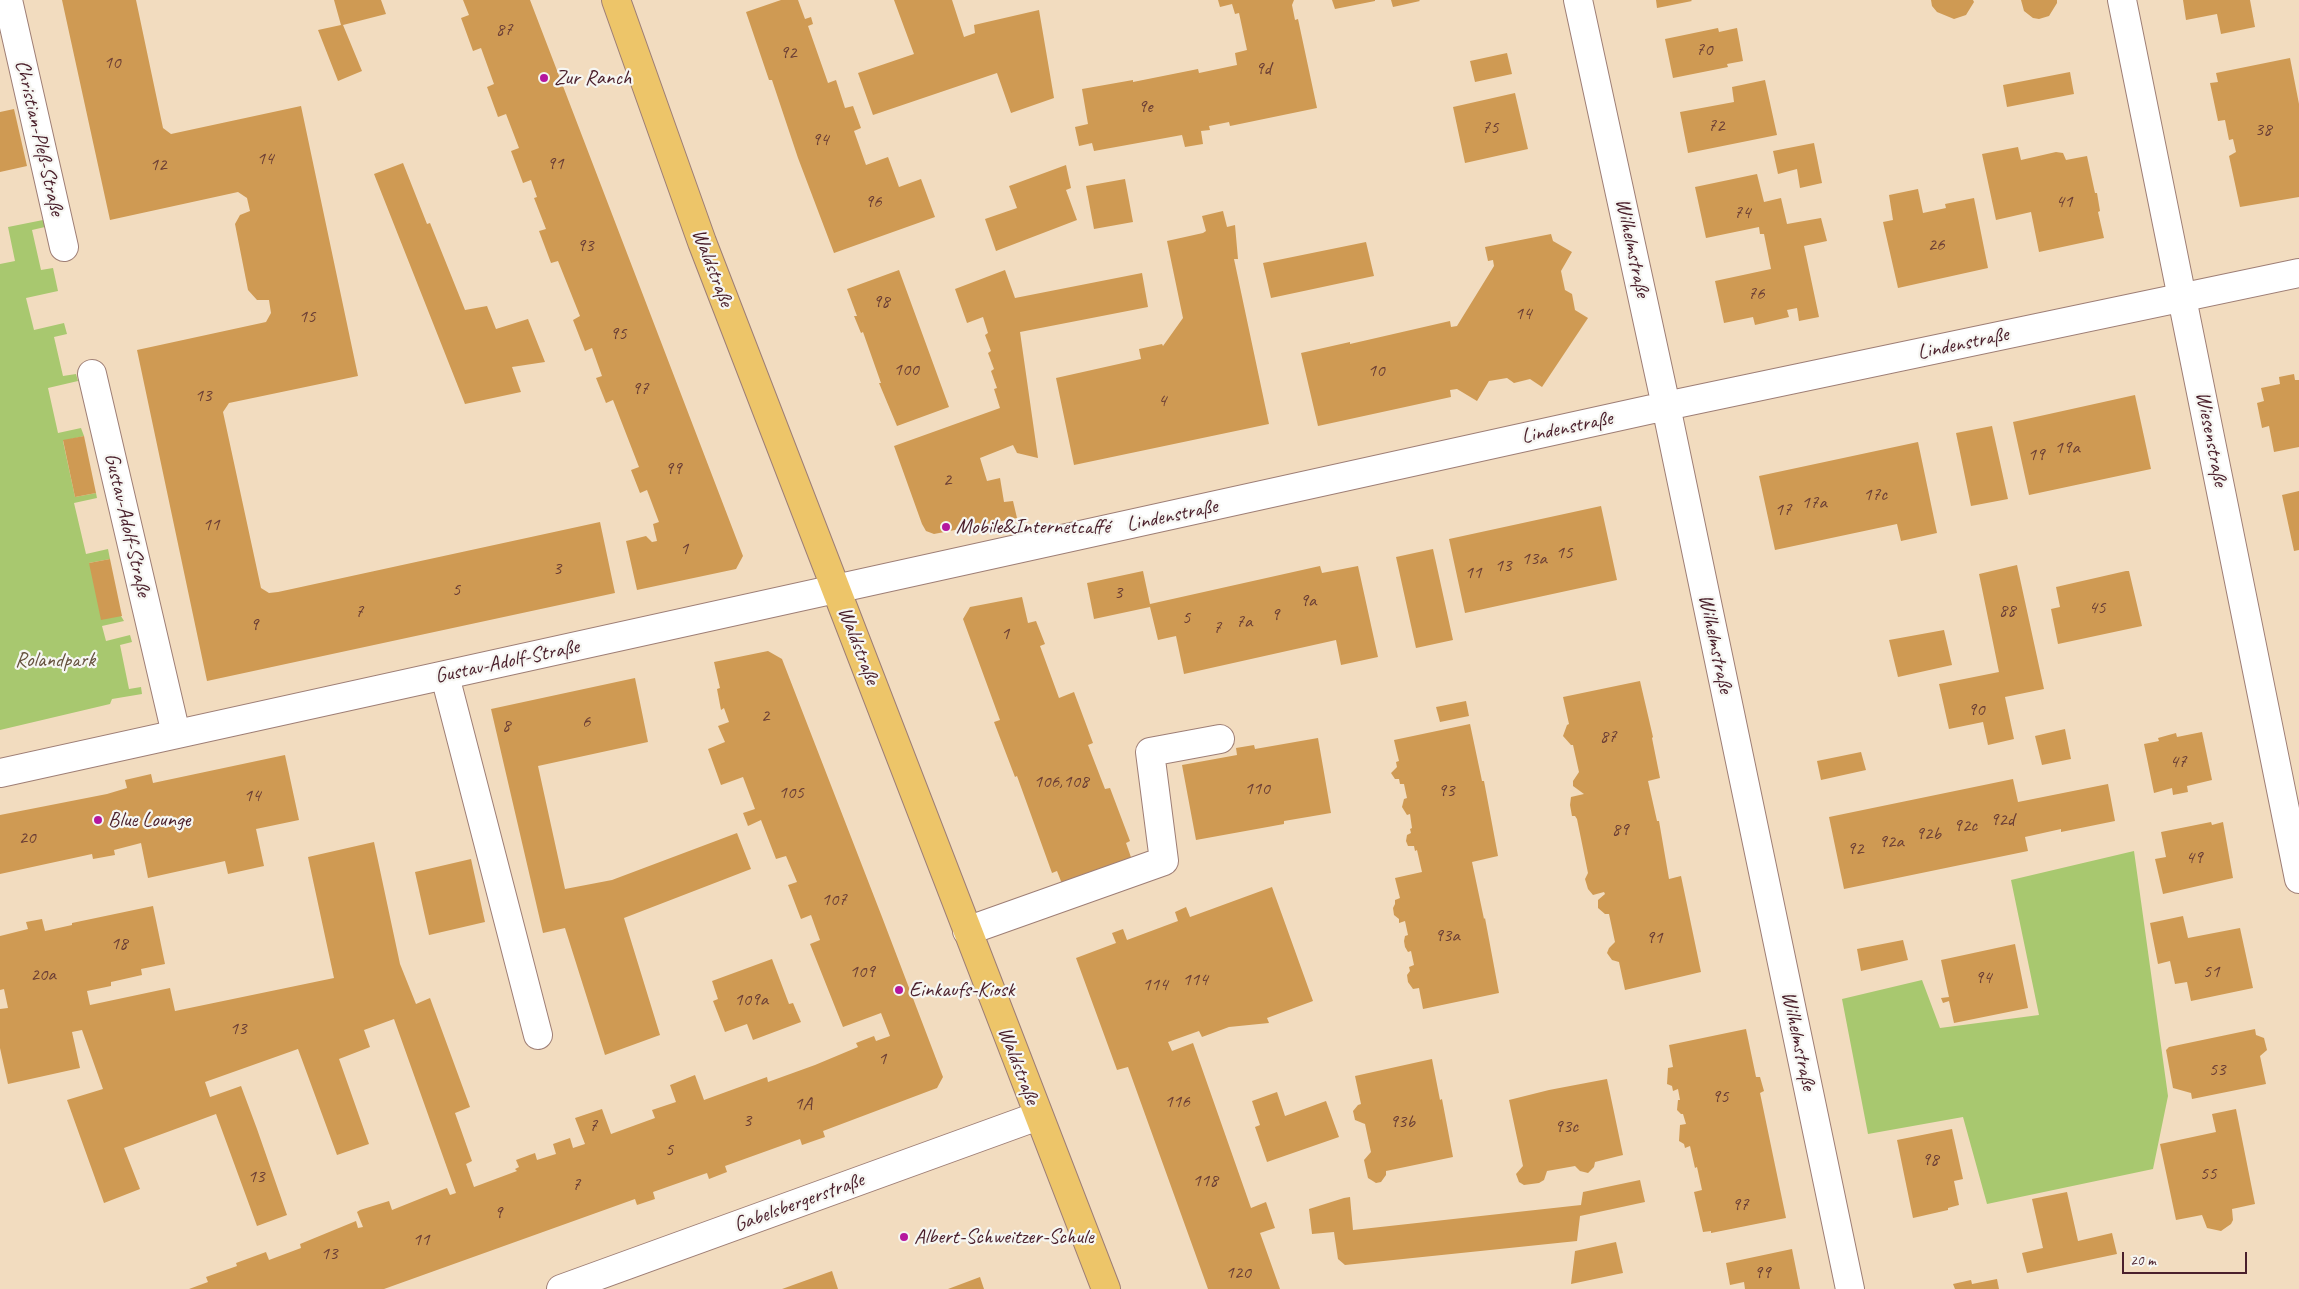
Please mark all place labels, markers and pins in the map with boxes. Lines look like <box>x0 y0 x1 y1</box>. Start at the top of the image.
place label: Zur Ranch <box>554 65 631 91</box>
marker: Zur Ranch <box>538 72 550 84</box>
place label: Mobile&Internetcaffé <box>956 514 1110 540</box>
marker: Mobile&Internetcaffé <box>940 521 952 533</box>
place label: Blue Lounge <box>108 807 190 833</box>
marker: Blue Lounge <box>92 814 104 826</box>
place label: Einkaufs-Kiosk <box>909 977 1014 1003</box>
marker: Einkaufs-Kiosk <box>893 984 905 996</box>
place label: Albert-Schweitzer-Schule <box>914 1224 1094 1250</box>
marker: Albert-Schweitzer-Schule <box>898 1231 910 1243</box>

